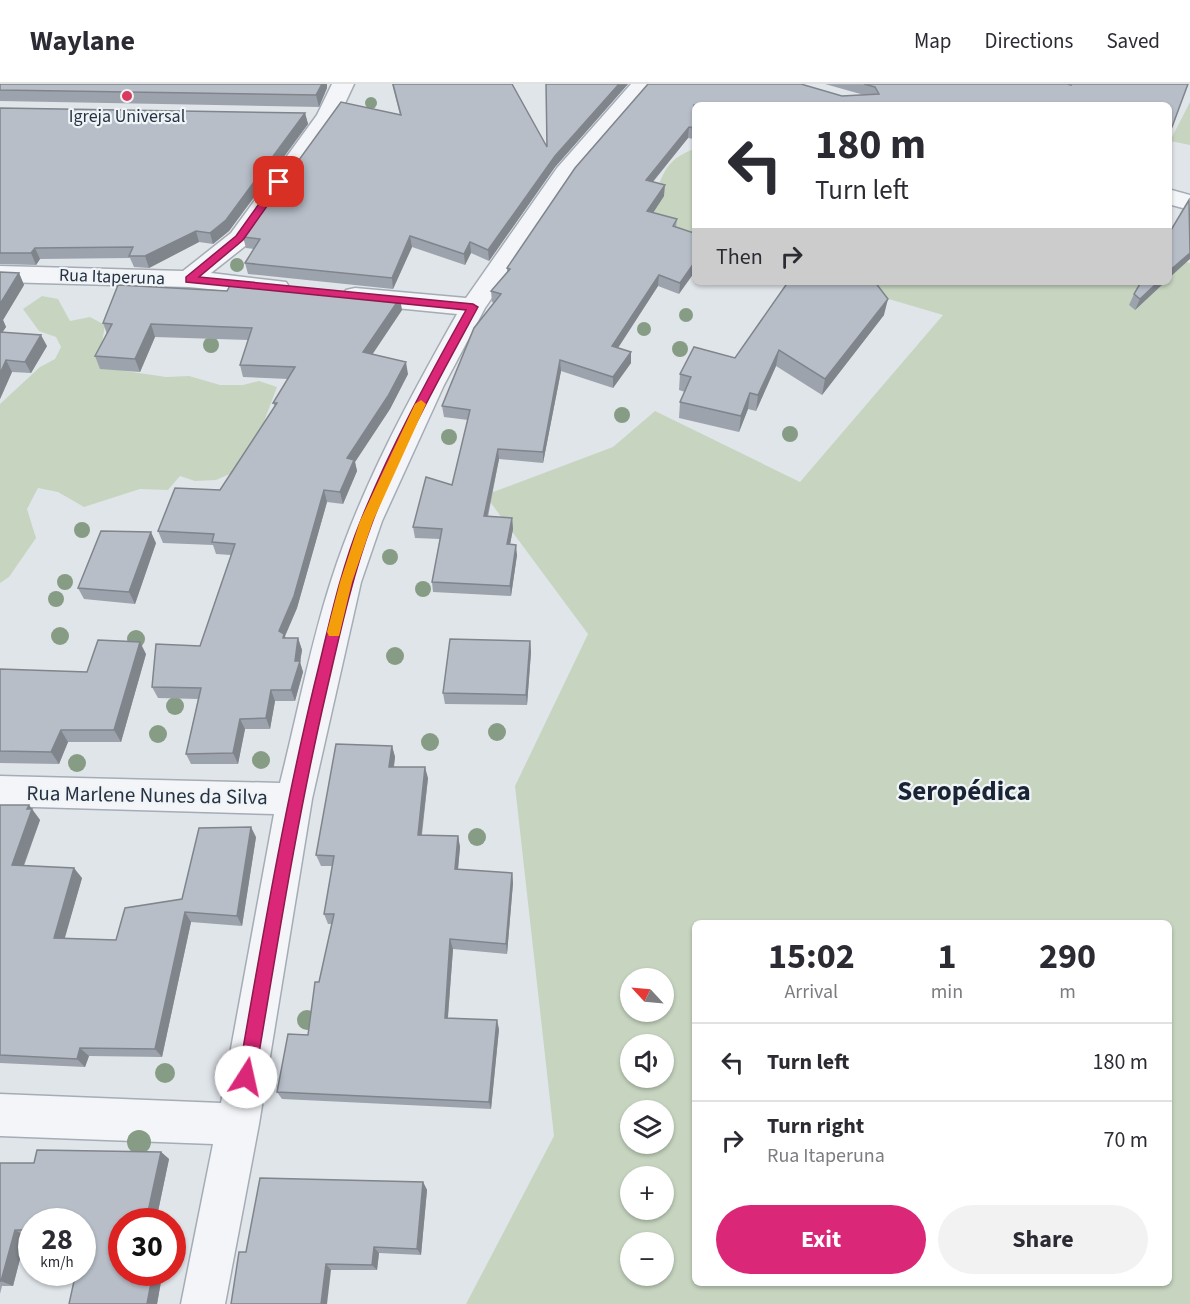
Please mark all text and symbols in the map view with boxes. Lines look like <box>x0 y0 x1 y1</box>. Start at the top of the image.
text: Waylane <box>30 21 135 61</box>
text: Map <box>914 26 952 56</box>
text: Directions <box>985 26 1073 56</box>
text: Saved <box>1106 26 1160 56</box>
marker: Igreja Universal <box>120 89 134 103</box>
place label: Igreja Universal <box>69 104 185 129</box>
text: 180 m <box>815 115 926 175</box>
icon: left <box>716 126 794 204</box>
pin <box>253 156 304 207</box>
icon: arrive <box>262 165 295 198</box>
text: Turn left <box>815 171 909 210</box>
icon: right <box>775 240 808 273</box>
text: Then <box>716 241 763 273</box>
street label: Rua Itaperuna <box>59 263 165 291</box>
district label: Seropédica <box>897 772 1031 811</box>
street label: Rua Marlene Nunes da Silva <box>26 778 268 812</box>
text: 15:02 <box>768 931 855 982</box>
text: 1 <box>937 931 956 982</box>
text: 290 <box>1039 931 1096 982</box>
north arrow <box>620 968 674 1022</box>
map controls <box>620 968 674 1286</box>
text: Arrival <box>784 978 838 1006</box>
text: min <box>931 978 963 1006</box>
text: m <box>1059 978 1076 1006</box>
button: sound <box>620 1034 674 1088</box>
position arrow <box>214 1045 278 1109</box>
icon: left <box>716 1046 749 1079</box>
text: Turn left <box>767 1046 849 1078</box>
text: 180 m <box>1093 1046 1148 1078</box>
button: layers <box>620 1100 674 1154</box>
text: Turn right <box>767 1110 864 1142</box>
icon: right <box>716 1124 749 1157</box>
text: 70 m <box>1103 1124 1148 1156</box>
text: Rua Itaperuna <box>767 1142 885 1170</box>
button: + <box>620 1166 674 1220</box>
button: Exit <box>716 1205 926 1274</box>
button: Share <box>938 1205 1148 1274</box>
speed limit sign: 30 <box>108 1208 186 1286</box>
text: 28 <box>41 1218 73 1261</box>
button: − <box>620 1232 674 1286</box>
text: km/h <box>40 1252 74 1273</box>

